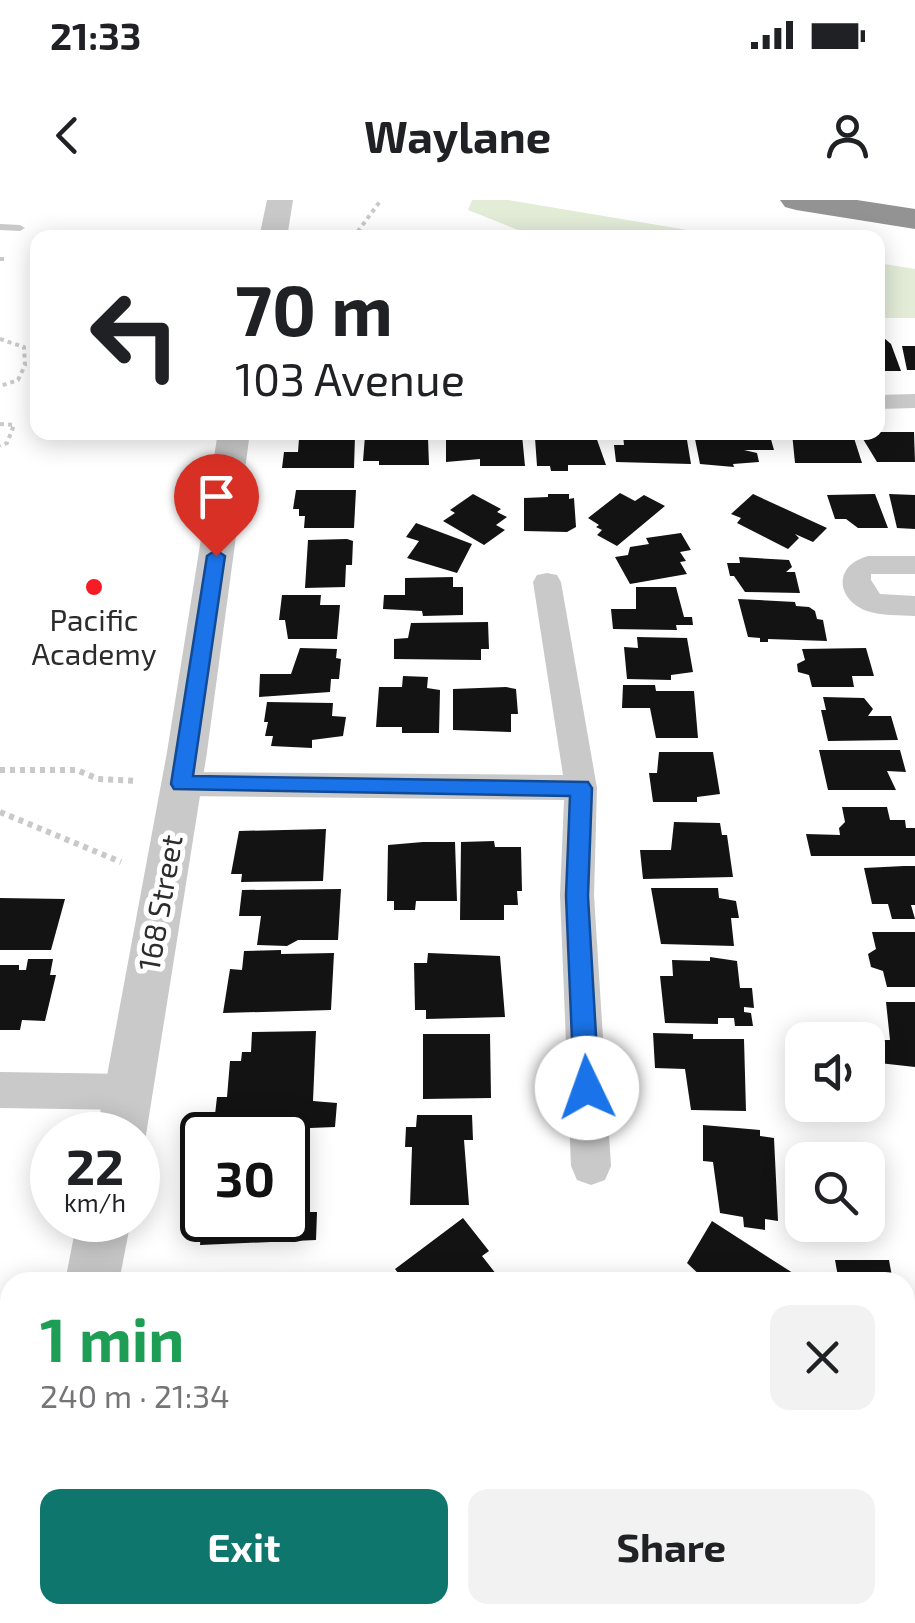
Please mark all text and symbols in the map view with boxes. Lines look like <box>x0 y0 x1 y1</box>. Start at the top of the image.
text: 21:33 <box>50 12 141 58</box>
icon: back <box>40 108 95 163</box>
text: Waylane <box>364 108 551 162</box>
icon: person <box>820 108 875 163</box>
text: 70 m <box>235 266 393 350</box>
icon: left <box>70 270 200 400</box>
text: 103 Avenue <box>235 351 465 405</box>
pin <box>174 454 259 557</box>
icon: arrive <box>189 469 244 524</box>
marker: Pacific Academy <box>83 576 105 598</box>
place label: Pacific Academy <box>31 601 157 671</box>
street label: 168 Street <box>129 832 189 973</box>
map controls <box>785 1022 885 1242</box>
button: sound <box>785 1022 885 1122</box>
position arrow <box>535 1036 639 1140</box>
speed limit sign: 30 <box>180 1112 310 1242</box>
text: 22 <box>66 1135 124 1195</box>
button: search <box>785 1142 885 1242</box>
text: km/h <box>64 1187 126 1217</box>
text: 1 min <box>40 1302 184 1374</box>
button: close <box>770 1305 875 1410</box>
text: 240 m · 21:34 <box>40 1376 230 1414</box>
button: Exit <box>40 1489 448 1604</box>
button: Share <box>468 1489 875 1604</box>

